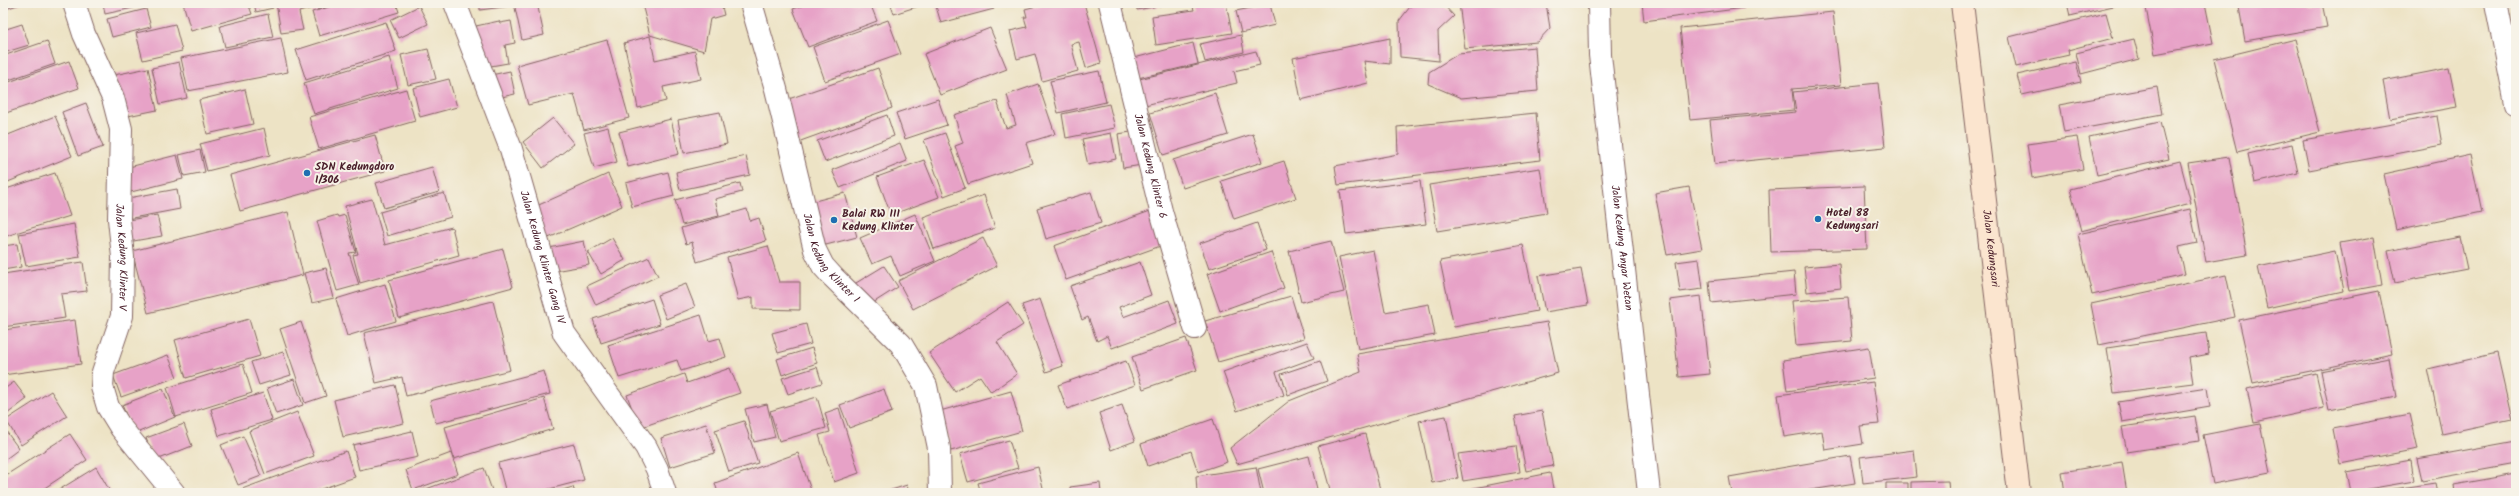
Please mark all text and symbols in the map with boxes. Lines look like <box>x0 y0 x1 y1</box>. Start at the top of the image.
street label: Jalan Kedung Klinter 6 <box>1128 112 1172 221</box>
place label: SDN Kedungdoro I/306 <box>315 158 394 189</box>
marker: SDN Kedungdoro I/306 <box>302 168 312 178</box>
street label: Jalan Kedung Anyar Wetan <box>1606 184 1638 312</box>
street label: Jalan Kedung Klinter Gang IV <box>514 188 570 327</box>
street label: Jalan Kedung Klinter V <box>110 203 132 312</box>
place label: Hotel 88 Kedungsari <box>1826 204 1879 235</box>
place label: Balai RW III Kedung Klinter <box>842 205 915 236</box>
street label: Jalan Kedungsari <box>1977 209 2004 289</box>
street label: Jalan Kedung Klinter 1 <box>797 211 864 308</box>
marker: Hotel 88 Kedungsari <box>1813 214 1823 224</box>
marker: Balai RW III Kedung Klinter <box>829 215 839 225</box>

